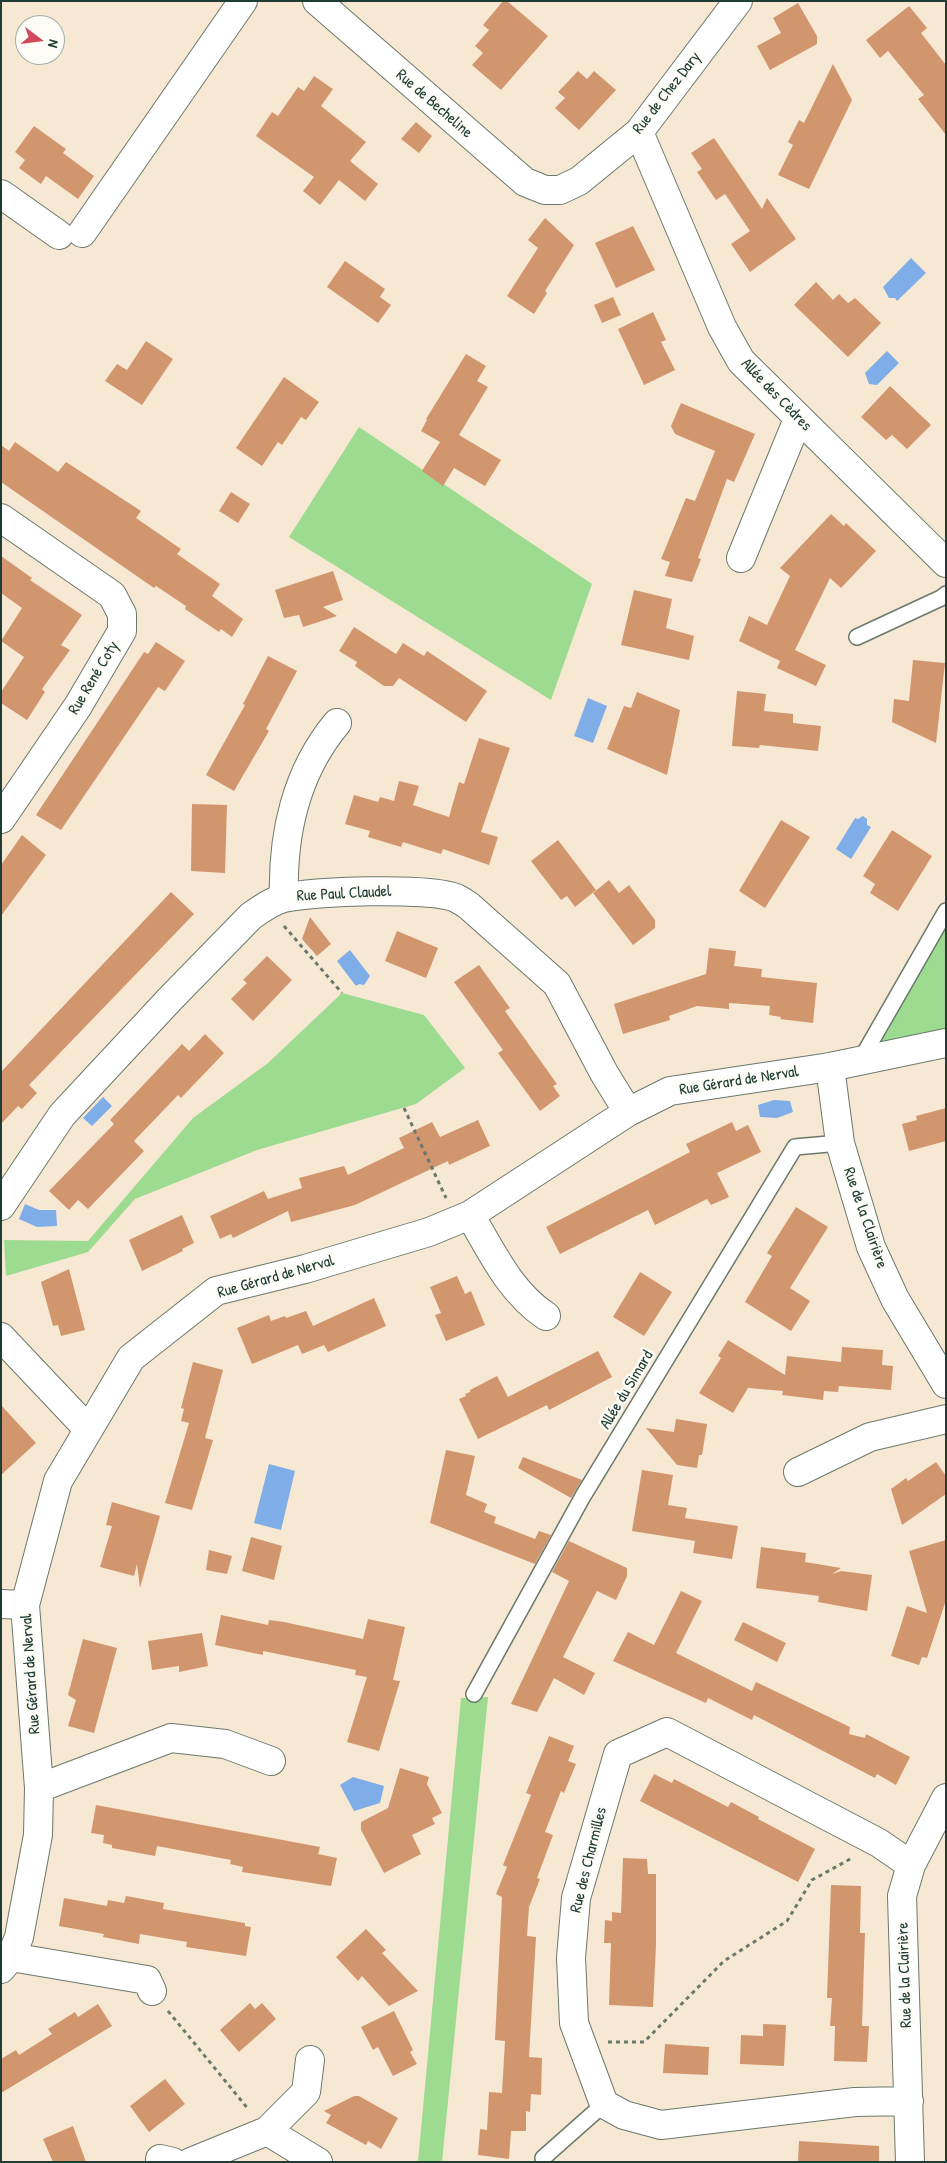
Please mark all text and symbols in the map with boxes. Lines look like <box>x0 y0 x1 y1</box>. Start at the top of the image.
north arrow <box>15 15 65 65</box>
text: N <box>44 38 64 50</box>
street label: Rue de Chez Dary <box>629 48 705 138</box>
street label: Rue de Becheline <box>392 66 476 142</box>
street label: Allée des Cèdres <box>737 355 815 435</box>
street label: Rue René Coty <box>65 638 123 718</box>
street label: Rue Paul Claudel <box>296 882 392 906</box>
street label: Rue Gérard de Nerval <box>678 1062 800 1100</box>
street label: Rue de la Clairière <box>839 1165 891 1271</box>
street label: Rue Gérard de Nerval <box>215 1251 337 1303</box>
street label: Allée du Simard <box>596 1347 658 1433</box>
street label: Rue Gérard de Nerval <box>17 1613 45 1735</box>
street label: Rue des Charmilles <box>567 1805 611 1915</box>
street label: Rue de la Clairière <box>894 1922 916 2028</box>

